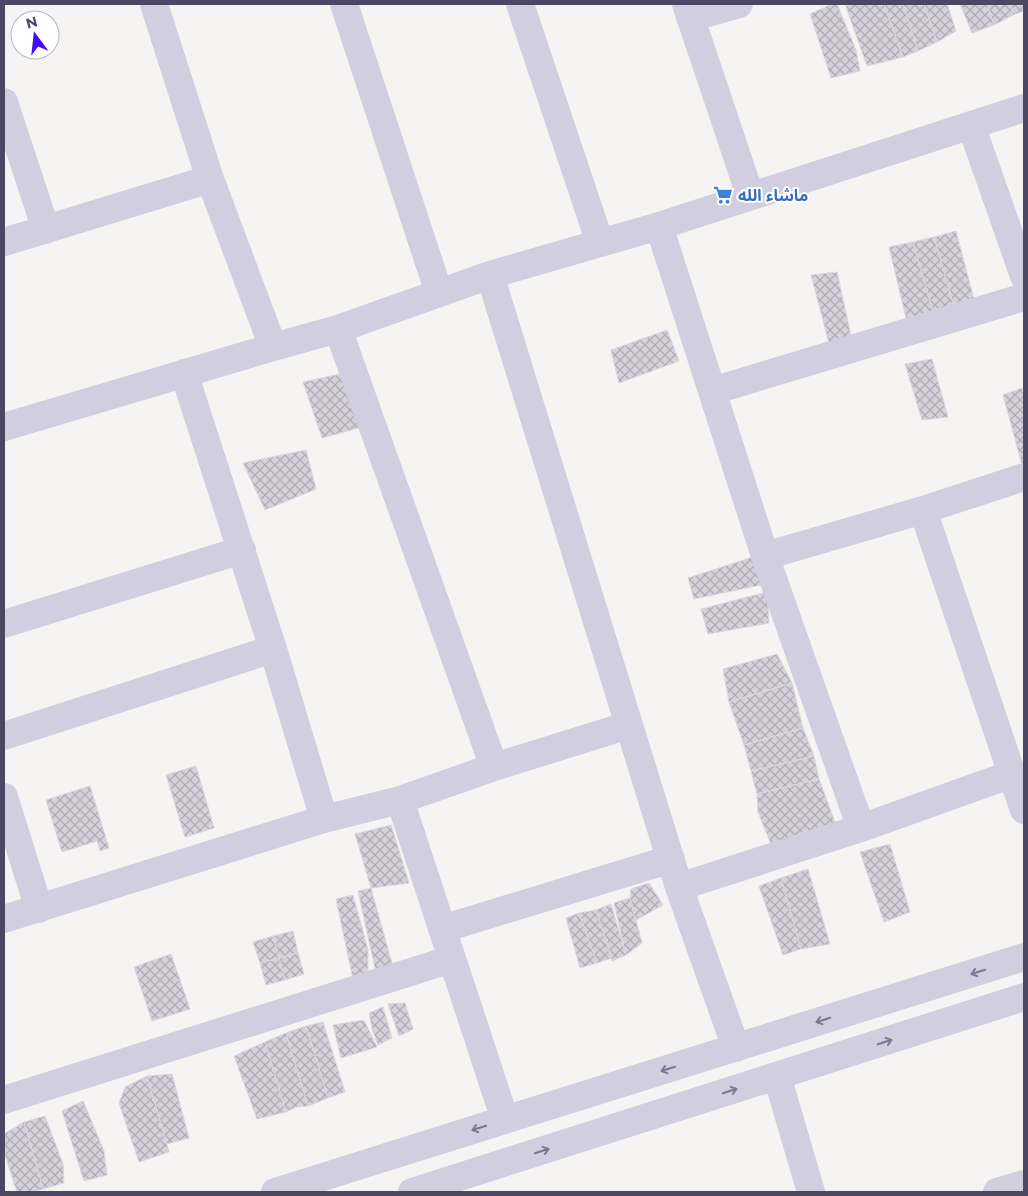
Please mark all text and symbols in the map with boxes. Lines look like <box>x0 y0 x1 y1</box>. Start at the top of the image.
north arrow <box>10 10 60 60</box>
text: N <box>24 12 39 33</box>
supermarket icon: ماشاء الله <box>712 184 734 206</box>
place label: ماشاء الله <box>738 186 808 205</box>
one-way arrow <box>970 967 986 977</box>
one-way arrow <box>815 1016 831 1026</box>
one-way arrow <box>876 1036 892 1046</box>
one-way arrow <box>660 1065 676 1075</box>
one-way arrow <box>722 1086 737 1095</box>
one-way arrow <box>472 1124 488 1134</box>
one-way arrow <box>533 1146 549 1155</box>

